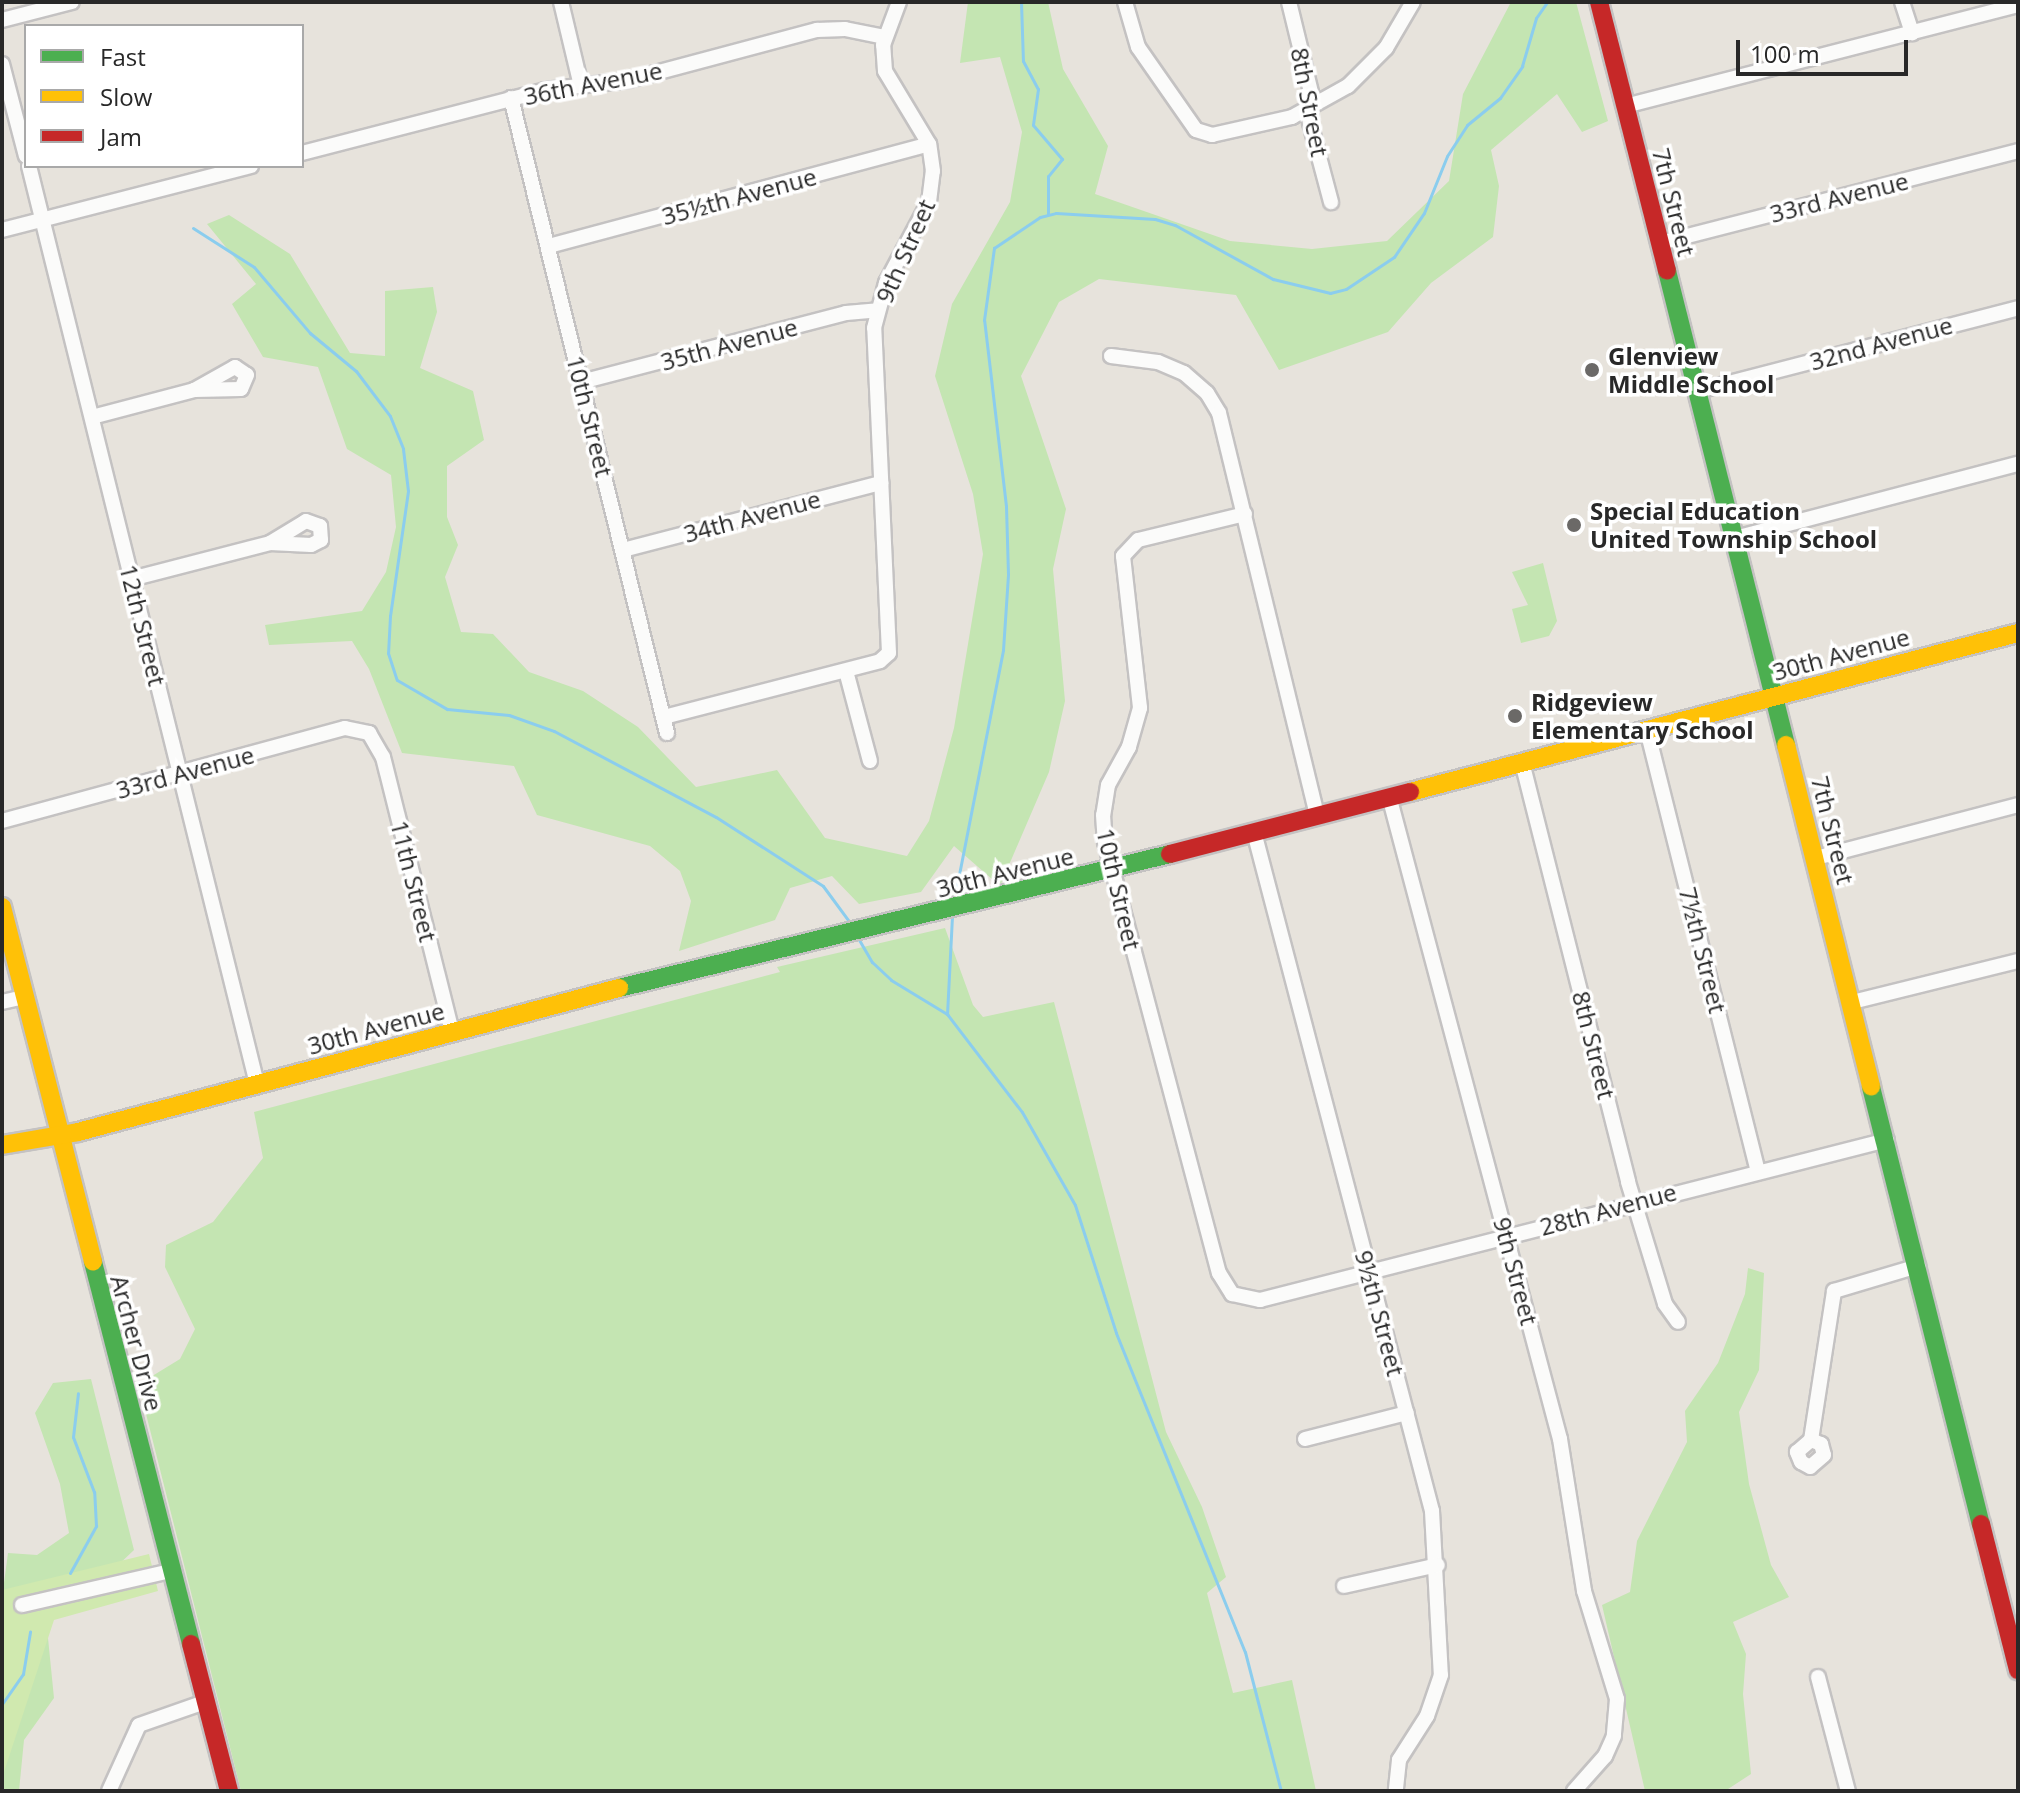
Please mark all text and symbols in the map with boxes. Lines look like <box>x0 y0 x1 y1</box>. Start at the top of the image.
legend <box>24 24 304 168</box>
scale bar <box>1740 24 1912 74</box>
text: 100 m <box>1750 37 1820 70</box>
text: Fast <box>100 40 146 73</box>
street label: 8th Street <box>1285 45 1335 159</box>
street label: 36th Avenue <box>521 55 665 111</box>
text: Slow <box>100 80 152 113</box>
text: Jam <box>100 120 142 153</box>
street label: 7th Street <box>1647 145 1701 259</box>
street label: 35½th Avenue <box>659 162 819 230</box>
street label: 33rd Avenue <box>1767 166 1911 228</box>
street label: 9th Street <box>869 195 941 307</box>
street label: 32nd Avenue <box>1806 310 1956 376</box>
street label: 35th Avenue <box>657 312 801 376</box>
place label: Glenview Middle School <box>1608 342 1774 398</box>
street label: 10th Street <box>561 352 619 480</box>
marker: Glenview Middle School <box>1583 361 1601 379</box>
street label: 34th Avenue <box>680 484 824 548</box>
place label: Special Education United Township School <box>1590 497 1877 553</box>
marker: Special Education United Township School <box>1565 516 1583 534</box>
street label: 12th Street <box>114 561 172 689</box>
street label: 30th Avenue <box>1769 622 1913 686</box>
place label: Ridgeview Elementary School <box>1531 688 1754 744</box>
marker: Ridgeview Elementary School <box>1506 707 1524 725</box>
street label: 33rd Avenue <box>113 740 257 804</box>
street label: 7th Street <box>1806 773 1860 887</box>
street label: 11th Street <box>385 817 443 945</box>
street label: 10th Street <box>1091 825 1147 953</box>
street label: 30th Avenue <box>933 841 1077 903</box>
street label: 7½th Street <box>1673 884 1733 1016</box>
street label: 8th Street <box>1567 988 1621 1102</box>
street label: 30th Avenue <box>304 996 448 1060</box>
street label: 28th Avenue <box>1536 1177 1680 1241</box>
street label: 9th Street <box>1488 1214 1544 1328</box>
street label: 9½th Street <box>1349 1247 1411 1379</box>
street label: Archer Drive <box>105 1272 169 1414</box>

